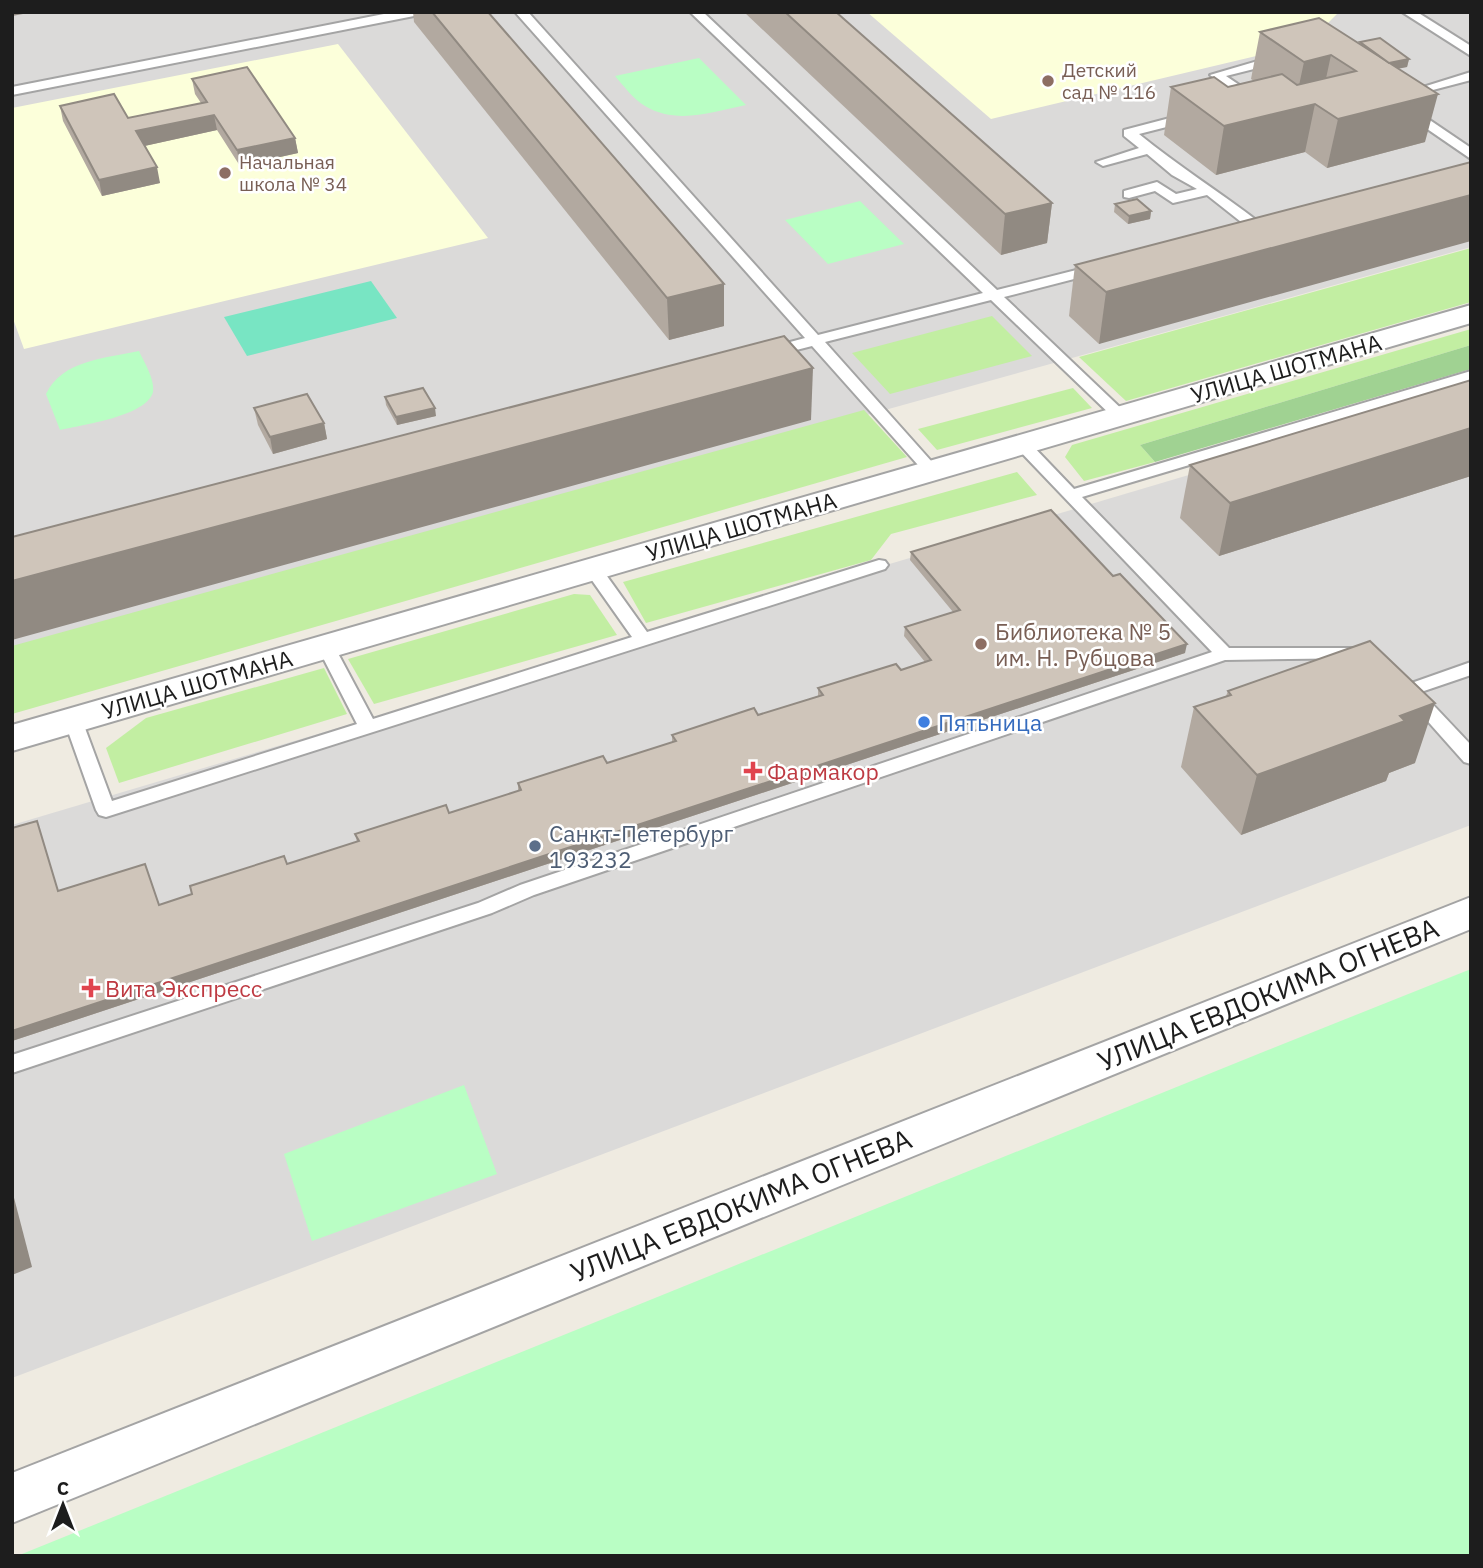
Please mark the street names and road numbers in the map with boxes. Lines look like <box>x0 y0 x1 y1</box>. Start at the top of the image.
street label: УЛИЦА ШОТМАНА <box>1187 326 1385 410</box>
street label: УЛИЦА ШОТМАНА <box>642 484 840 568</box>
street label: УЛИЦА ШОТМАНА <box>98 642 296 726</box>
street label: УЛИЦА ЕВДОКИМА ОГНЕВА <box>1092 909 1444 1079</box>
street label: УЛИЦА ЕВДОКИМА ОГНЕВА <box>565 1120 917 1290</box>

